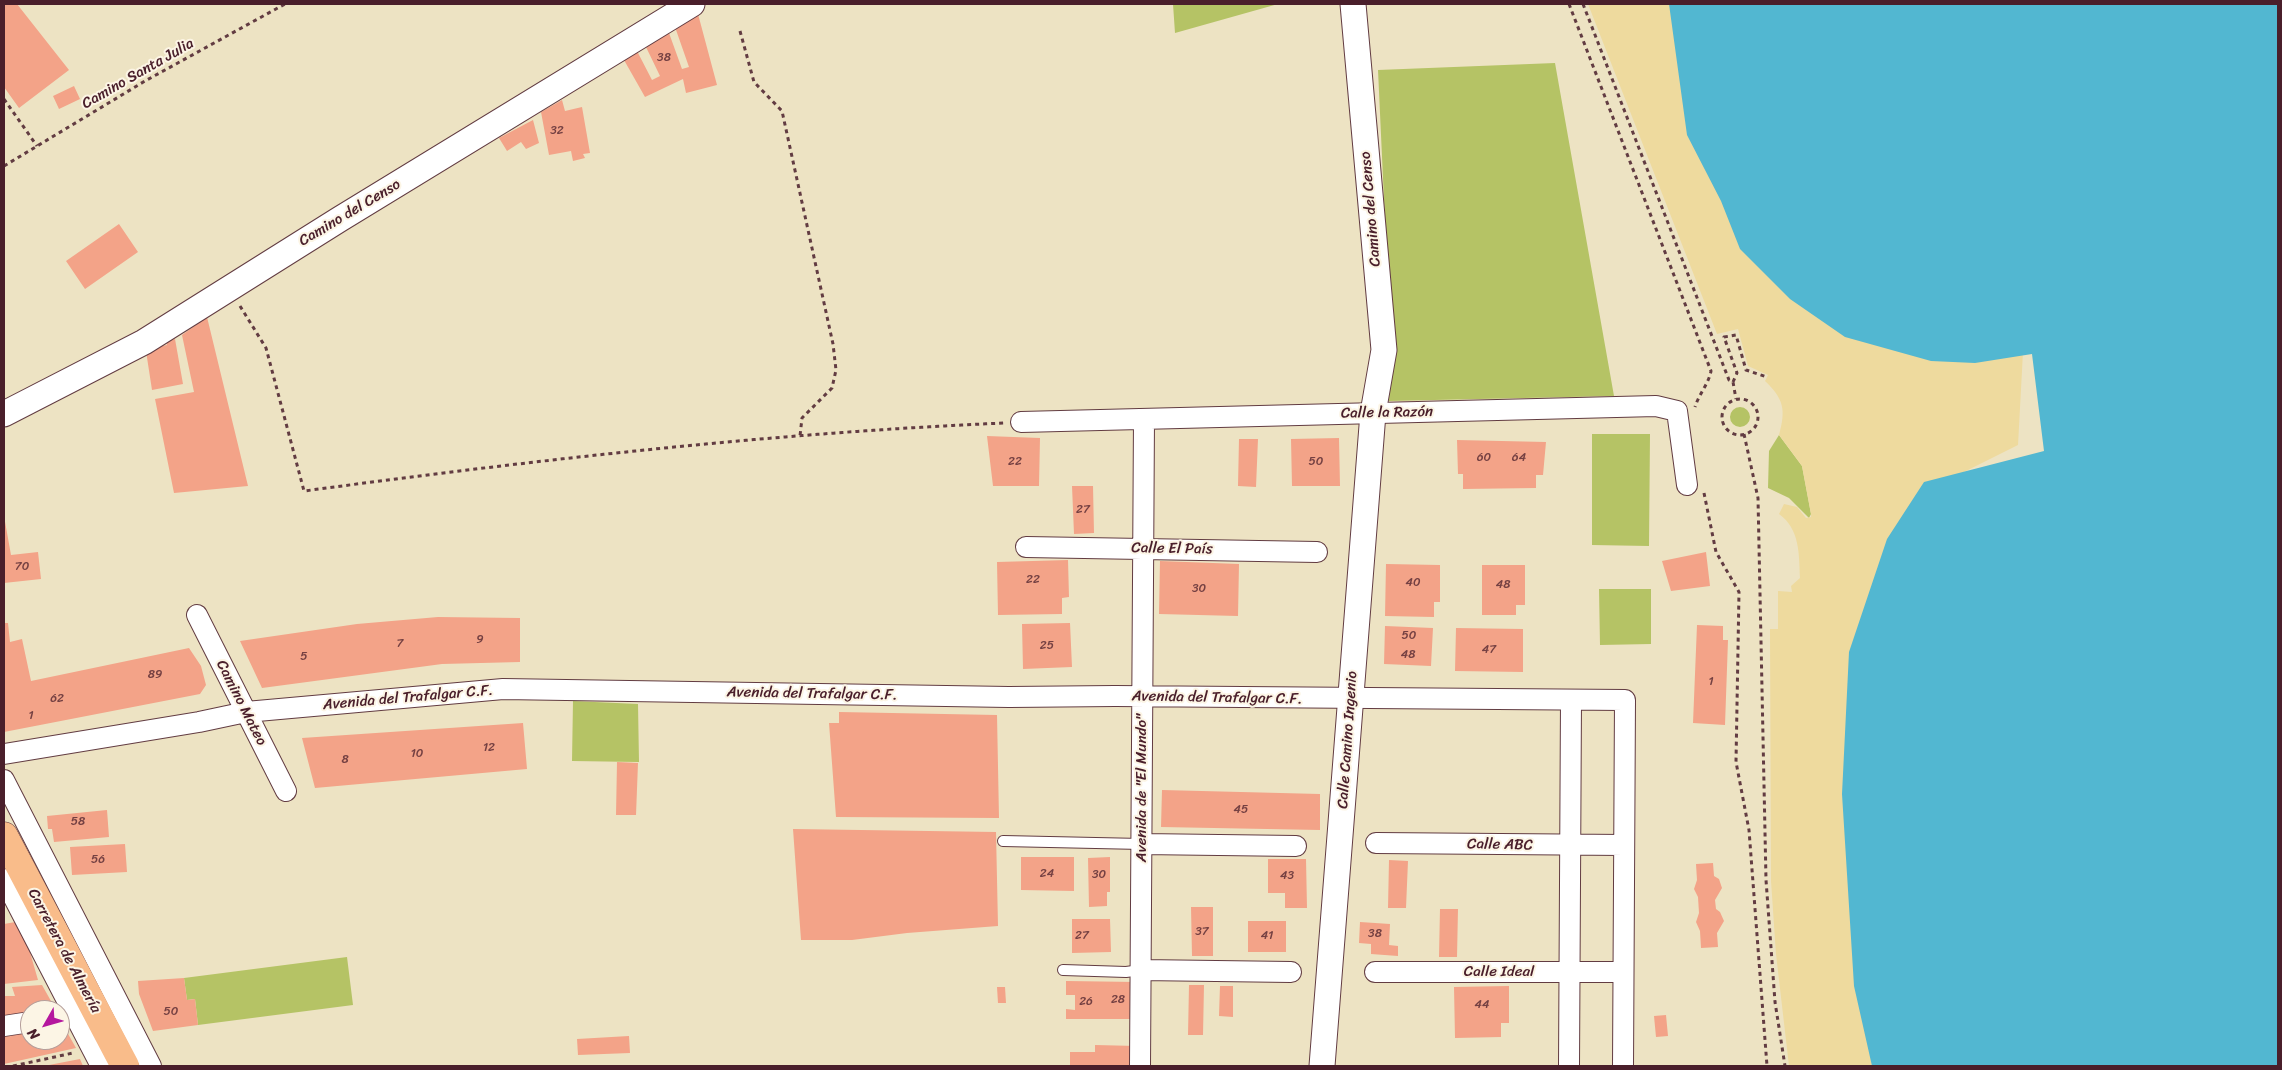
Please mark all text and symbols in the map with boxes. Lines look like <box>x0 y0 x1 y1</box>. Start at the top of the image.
street label: Camino Santa Julia <box>79 35 197 113</box>
house number: 38 <box>657 51 671 65</box>
house number: 32 <box>550 124 564 138</box>
street label: Camino del Censo <box>1357 151 1385 267</box>
street label: Camino del Censo <box>296 176 404 250</box>
street label: Calle la Razón <box>1341 403 1433 423</box>
house number: 60 <box>1477 451 1491 465</box>
house number: 64 <box>1512 451 1526 465</box>
house number: 22 <box>1008 455 1022 469</box>
house number: 50 <box>1309 455 1323 469</box>
house number: 27 <box>1076 503 1090 517</box>
street label: Calle El País <box>1131 539 1213 559</box>
house number: 70 <box>15 560 29 574</box>
house number: 22 <box>1026 573 1040 587</box>
house number: 40 <box>1405 576 1421 590</box>
house number: 48 <box>1496 578 1510 592</box>
house number: 30 <box>1192 582 1206 596</box>
house number: 50 <box>1402 629 1416 643</box>
house number: 9 <box>476 633 484 647</box>
house number: 7 <box>397 637 403 651</box>
house number: 25 <box>1040 639 1054 653</box>
house number: 47 <box>1482 643 1496 657</box>
house number: 48 <box>1401 648 1415 662</box>
house number: 5 <box>300 650 308 664</box>
street label: Camino Mateo <box>212 657 270 749</box>
house number: 89 <box>148 668 162 682</box>
street label: Calle Camino Ingenio <box>1334 671 1362 809</box>
house number: 1 <box>1708 675 1714 689</box>
street label: Avenida del Trafalgar C.F. <box>322 682 494 714</box>
street label: Avenida del Trafalgar C.F. <box>727 684 897 704</box>
street label: Avenida del Trafalgar C.F. <box>1132 688 1302 708</box>
house number: 62 <box>50 692 64 706</box>
house number: 1 <box>28 709 34 723</box>
street label: Avenida de "El Mundo" <box>1133 714 1151 862</box>
house number: 12 <box>483 741 495 755</box>
house number: 10 <box>411 747 423 761</box>
house number: 8 <box>341 753 349 767</box>
house number: 45 <box>1234 803 1248 817</box>
house number: 58 <box>71 815 85 829</box>
street label: Calle ABC <box>1467 835 1533 855</box>
house number: 56 <box>91 853 105 867</box>
house number: 24 <box>1040 867 1054 881</box>
house number: 30 <box>1092 868 1106 882</box>
house number: 43 <box>1280 869 1294 883</box>
street label: Carretera de Almería <box>24 886 104 1016</box>
house number: 37 <box>1195 925 1209 939</box>
house number: 38 <box>1368 927 1382 941</box>
house number: 27 <box>1075 929 1089 943</box>
house number: 41 <box>1261 929 1273 943</box>
street label: Calle Ideal <box>1464 963 1534 981</box>
house number: 28 <box>1111 993 1125 1007</box>
house number: 26 <box>1079 995 1093 1009</box>
house number: 44 <box>1475 998 1489 1012</box>
north arrow <box>20 1000 70 1050</box>
house number: 50 <box>164 1005 178 1019</box>
text: N <box>21 1022 46 1045</box>

